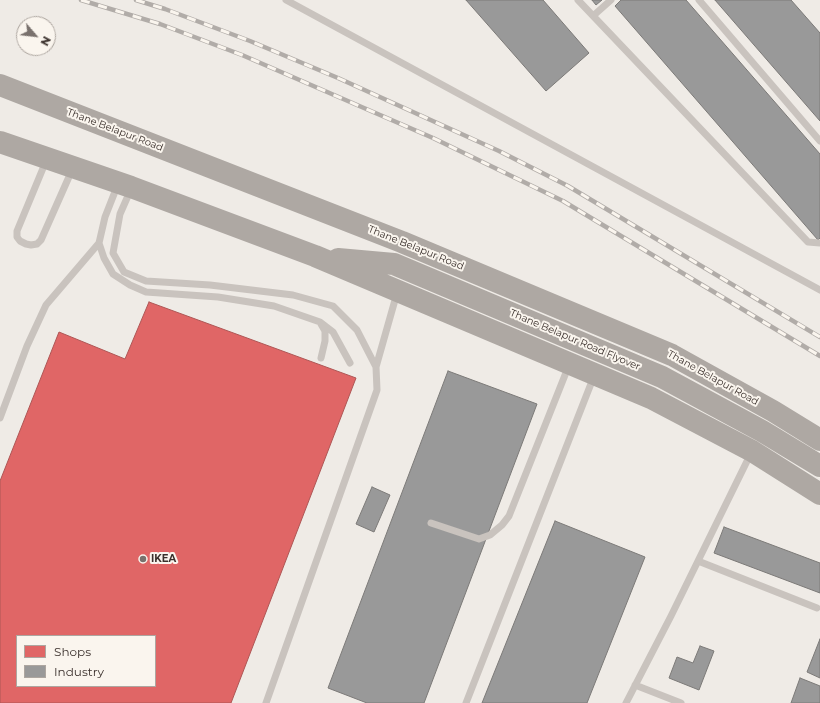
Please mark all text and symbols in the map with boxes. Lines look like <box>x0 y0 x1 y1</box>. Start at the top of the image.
north arrow <box>16 16 56 56</box>
text: N <box>37 34 54 48</box>
street label: Thane Belapur Road <box>65 106 165 154</box>
street label: Thane Belapur Road <box>366 223 466 273</box>
street label: Thane Belapur Road Flyover <box>508 307 642 373</box>
street label: Thane Belapur Road <box>665 348 761 408</box>
place label: IKEA <box>151 553 176 565</box>
marker: IKEA <box>138 554 148 564</box>
legend <box>16 635 156 687</box>
text: Shops <box>54 644 91 659</box>
text: Industry <box>54 664 104 679</box>

